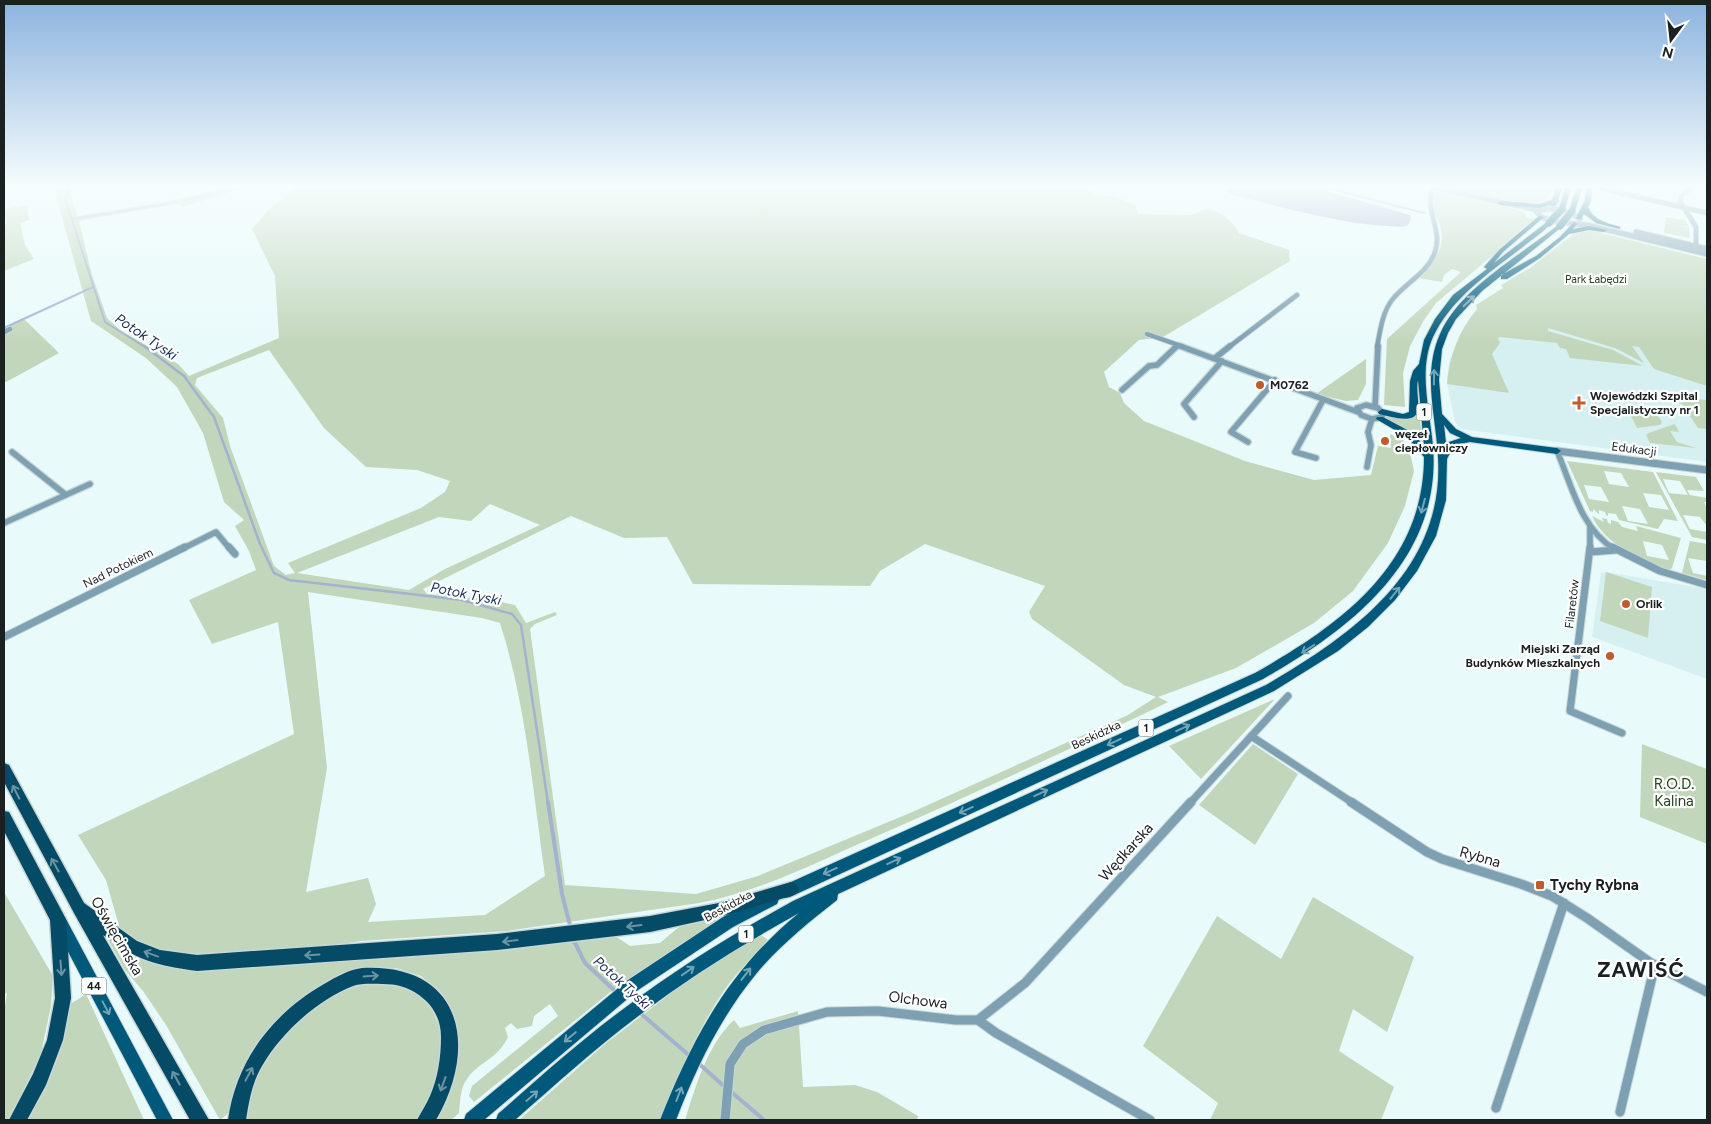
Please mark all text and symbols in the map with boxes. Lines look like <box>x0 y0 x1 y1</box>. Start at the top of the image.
north arrow <box>1646 15 1696 65</box>
text: N <box>1660 42 1675 62</box>
park label: Park Łabędzi <box>1565 273 1627 286</box>
one-way arrow <box>1462 295 1474 307</box>
water label: Potok Tyski <box>112 310 181 364</box>
one-way arrow <box>1430 369 1439 385</box>
place label: M0762 <box>1270 378 1309 392</box>
marker: M0762 <box>1254 379 1266 391</box>
place label: Wojewódzki Szpital Specjalistyczny nr 1 <box>1590 389 1699 417</box>
marker: Wojewódzki Szpital Specjalistyczny nr 1 <box>1572 396 1586 410</box>
road number: 1 <box>1416 404 1432 421</box>
place label: węzeł ciepłowniczy <box>1395 427 1468 455</box>
marker: węzeł ciepłowniczy <box>1379 435 1391 447</box>
street label: Edukacji <box>1611 439 1657 459</box>
one-way arrow <box>1417 497 1427 513</box>
street label: Nad Potokiem <box>81 545 155 591</box>
street label: Filaretów <box>1562 578 1582 629</box>
water label: Potok Tyski <box>429 579 503 609</box>
one-way arrow <box>1390 587 1401 600</box>
place label: Orlik <box>1636 597 1663 611</box>
marker: Orlik <box>1620 598 1632 610</box>
place label: Miejski Zarząd Budynków Mieszkalnych <box>1466 642 1600 670</box>
one-way arrow <box>1301 644 1315 654</box>
marker: Miejski Zarząd Budynków Mieszkalnych <box>1604 650 1616 662</box>
street label: Beskidzka <box>1069 717 1123 753</box>
road number: 1 <box>1138 720 1154 736</box>
one-way arrow <box>1175 723 1190 732</box>
one-way arrow <box>1107 738 1122 748</box>
park label: R.O.D. Kalina <box>1654 775 1694 810</box>
one-way arrow <box>11 785 20 800</box>
one-way arrow <box>1034 788 1049 798</box>
one-way arrow <box>959 805 974 815</box>
street label: Wędkarska <box>1095 819 1157 885</box>
street label: Rybna <box>1457 843 1503 871</box>
one-way arrow <box>886 856 901 866</box>
one-way arrow <box>50 858 60 872</box>
one-way arrow <box>823 867 838 877</box>
place label: Tychy Rybna <box>1550 876 1639 894</box>
marker: Tychy Rybna <box>1534 879 1546 891</box>
street label: Beskidzka <box>702 887 754 925</box>
street label: Oświęcimska <box>87 893 147 979</box>
one-way arrow <box>627 921 643 931</box>
road number: 1 <box>738 926 754 942</box>
one-way arrow <box>502 936 518 946</box>
one-way arrow <box>144 949 159 958</box>
one-way arrow <box>304 951 320 960</box>
water label: Potok Tyski <box>590 953 655 1014</box>
district label: ZAWIŚĆ <box>1597 957 1685 982</box>
one-way arrow <box>56 959 66 975</box>
one-way arrow <box>681 966 695 976</box>
one-way arrow <box>740 968 751 981</box>
one-way arrow <box>362 972 378 981</box>
road number: 44 <box>82 978 106 994</box>
street label: Olchowa <box>888 987 948 1013</box>
one-way arrow <box>102 1000 111 1015</box>
one-way arrow <box>564 1032 577 1043</box>
one-way arrow <box>245 1067 255 1081</box>
one-way arrow <box>170 1071 180 1085</box>
one-way arrow <box>438 1076 447 1092</box>
one-way arrow <box>675 1086 684 1101</box>
one-way arrow <box>525 1090 538 1101</box>

